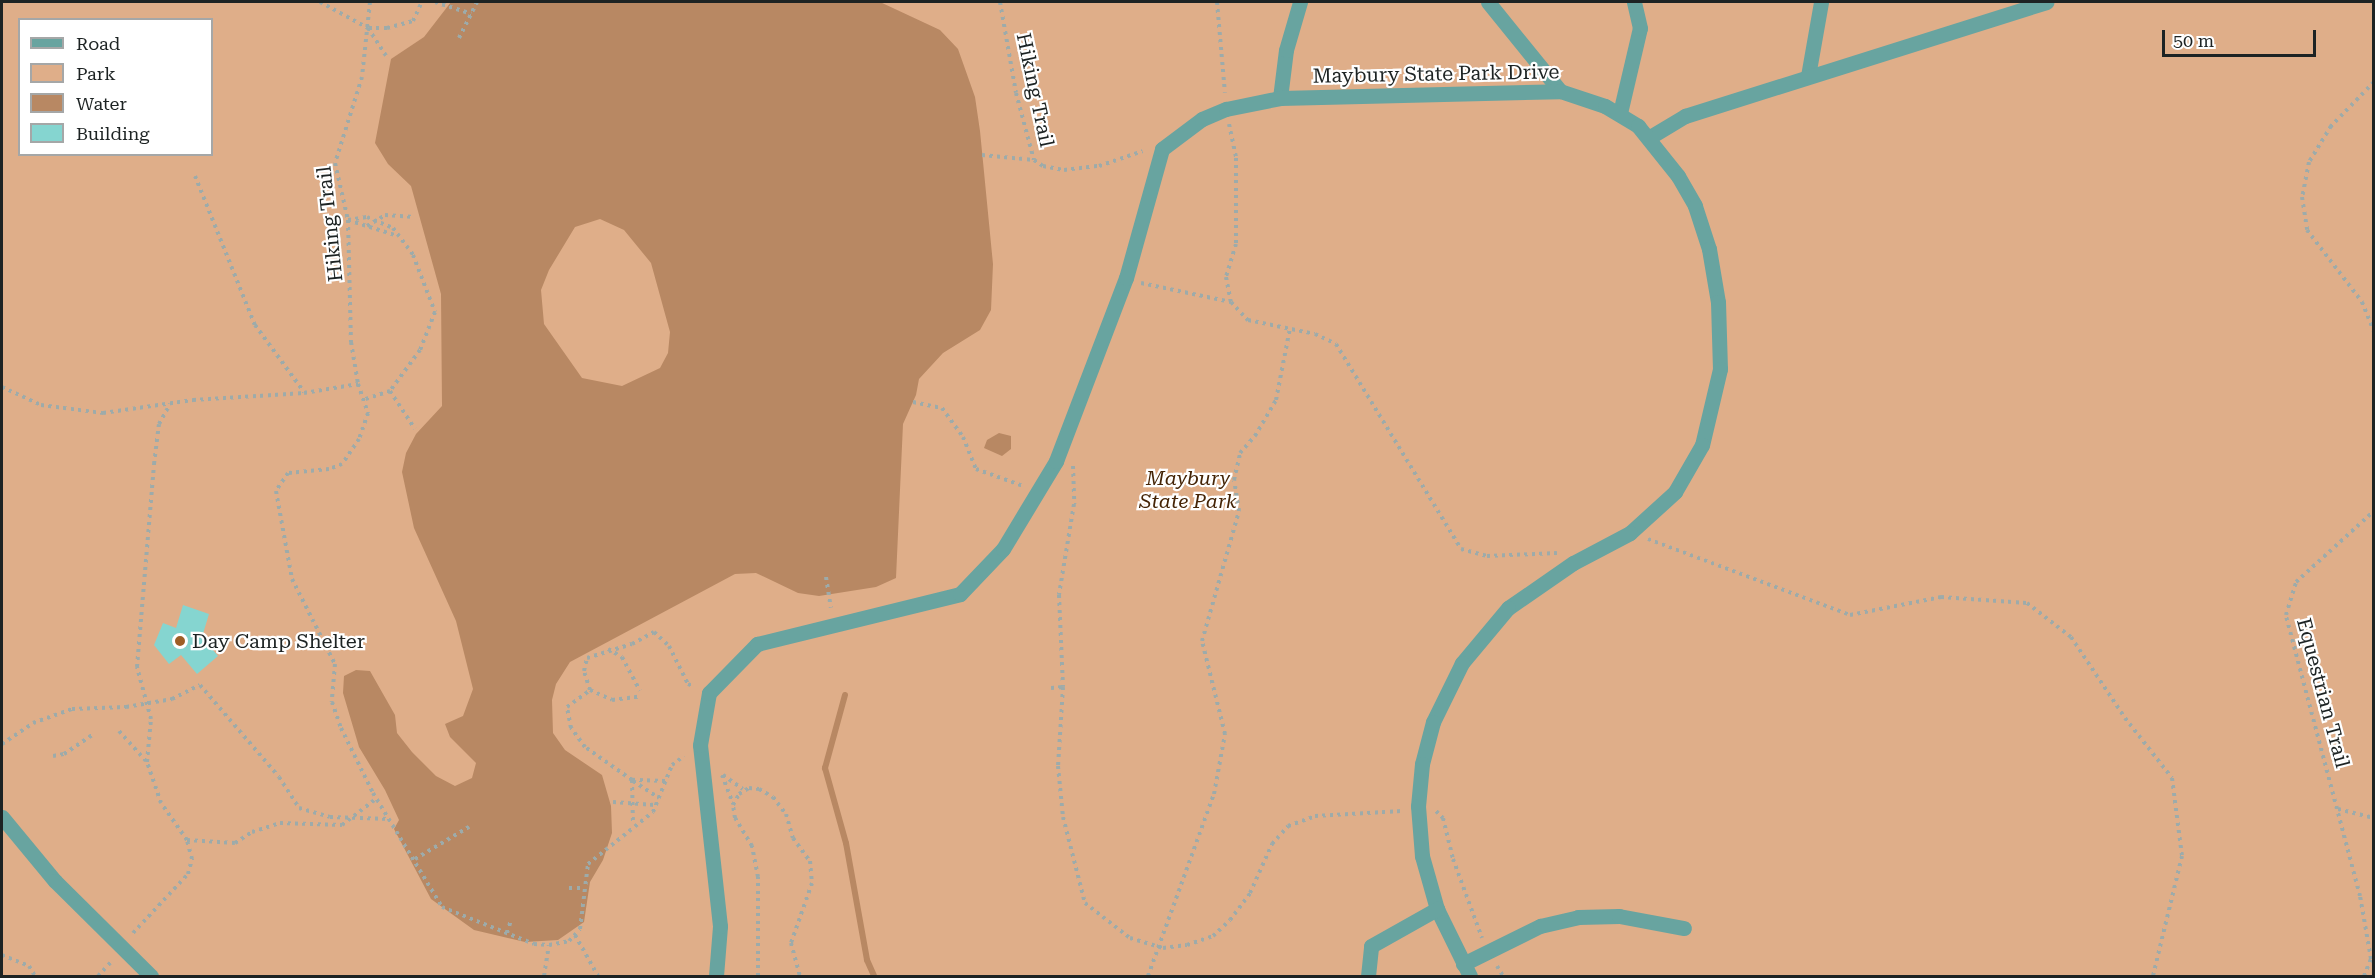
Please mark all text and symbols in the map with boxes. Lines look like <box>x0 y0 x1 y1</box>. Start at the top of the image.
legend <box>18 18 213 156</box>
scale bar <box>2165 18 2320 56</box>
text: 50 m <box>2173 30 2214 51</box>
street label: Hiking Trail <box>1011 31 1059 149</box>
text: Road <box>76 33 120 54</box>
street label: Maybury State Park Drive <box>1312 60 1560 88</box>
text: Park <box>76 63 116 84</box>
text: Water <box>76 93 127 114</box>
text: Building <box>76 123 150 144</box>
street label: Hiking Trail <box>312 165 348 283</box>
park label: Maybury State Park <box>1139 466 1237 513</box>
street label: Equestrian Trail <box>2291 615 2355 771</box>
place label: Day Camp Shelter <box>192 629 365 653</box>
marker: Day Camp Shelter <box>173 634 187 648</box>

